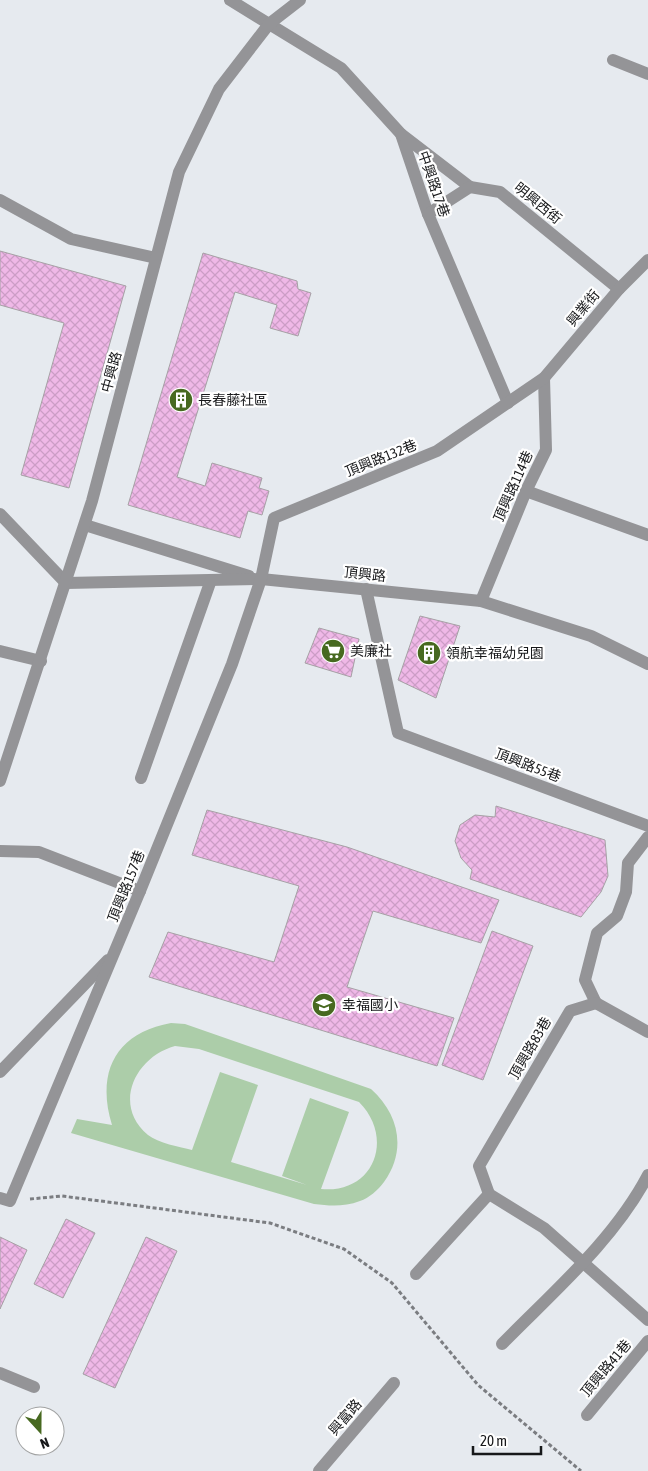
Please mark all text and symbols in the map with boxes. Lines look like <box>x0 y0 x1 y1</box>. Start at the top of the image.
street label: 中興路17巷 <box>415 149 453 219</box>
street label: 明興西街 <box>511 179 565 227</box>
street label: 興業街 <box>563 287 603 329</box>
street label: 中興路 <box>98 350 124 394</box>
building icon: 長春藤社區 <box>168 387 194 413</box>
place label: 長春藤社區 <box>198 392 268 408</box>
street label: 頂興路132巷 <box>343 436 419 480</box>
street label: 頂興路114巷 <box>490 448 536 524</box>
street label: 頂興路 <box>343 564 387 584</box>
supermarket icon: 美廉社 <box>320 638 346 664</box>
building icon: 領航幸福幼兒園 <box>416 640 442 666</box>
place label: 美廉社 <box>350 643 392 659</box>
place label: 領航幸福幼兒園 <box>446 645 544 661</box>
street label: 頂興路55巷 <box>493 745 563 785</box>
street label: 頂興路157巷 <box>104 848 148 924</box>
school or university icon: 幸福國小 <box>311 992 337 1018</box>
place label: 幸福國小 <box>342 997 398 1013</box>
street label: 頂興路83巷 <box>506 1014 554 1082</box>
street label: 頂興路41巷 <box>578 1336 634 1400</box>
street label: 興富路 <box>325 1396 365 1438</box>
north arrow <box>15 1406 65 1456</box>
scale bar <box>473 1424 540 1456</box>
text: 20 m <box>480 1432 507 1449</box>
text: N <box>38 1434 51 1452</box>

